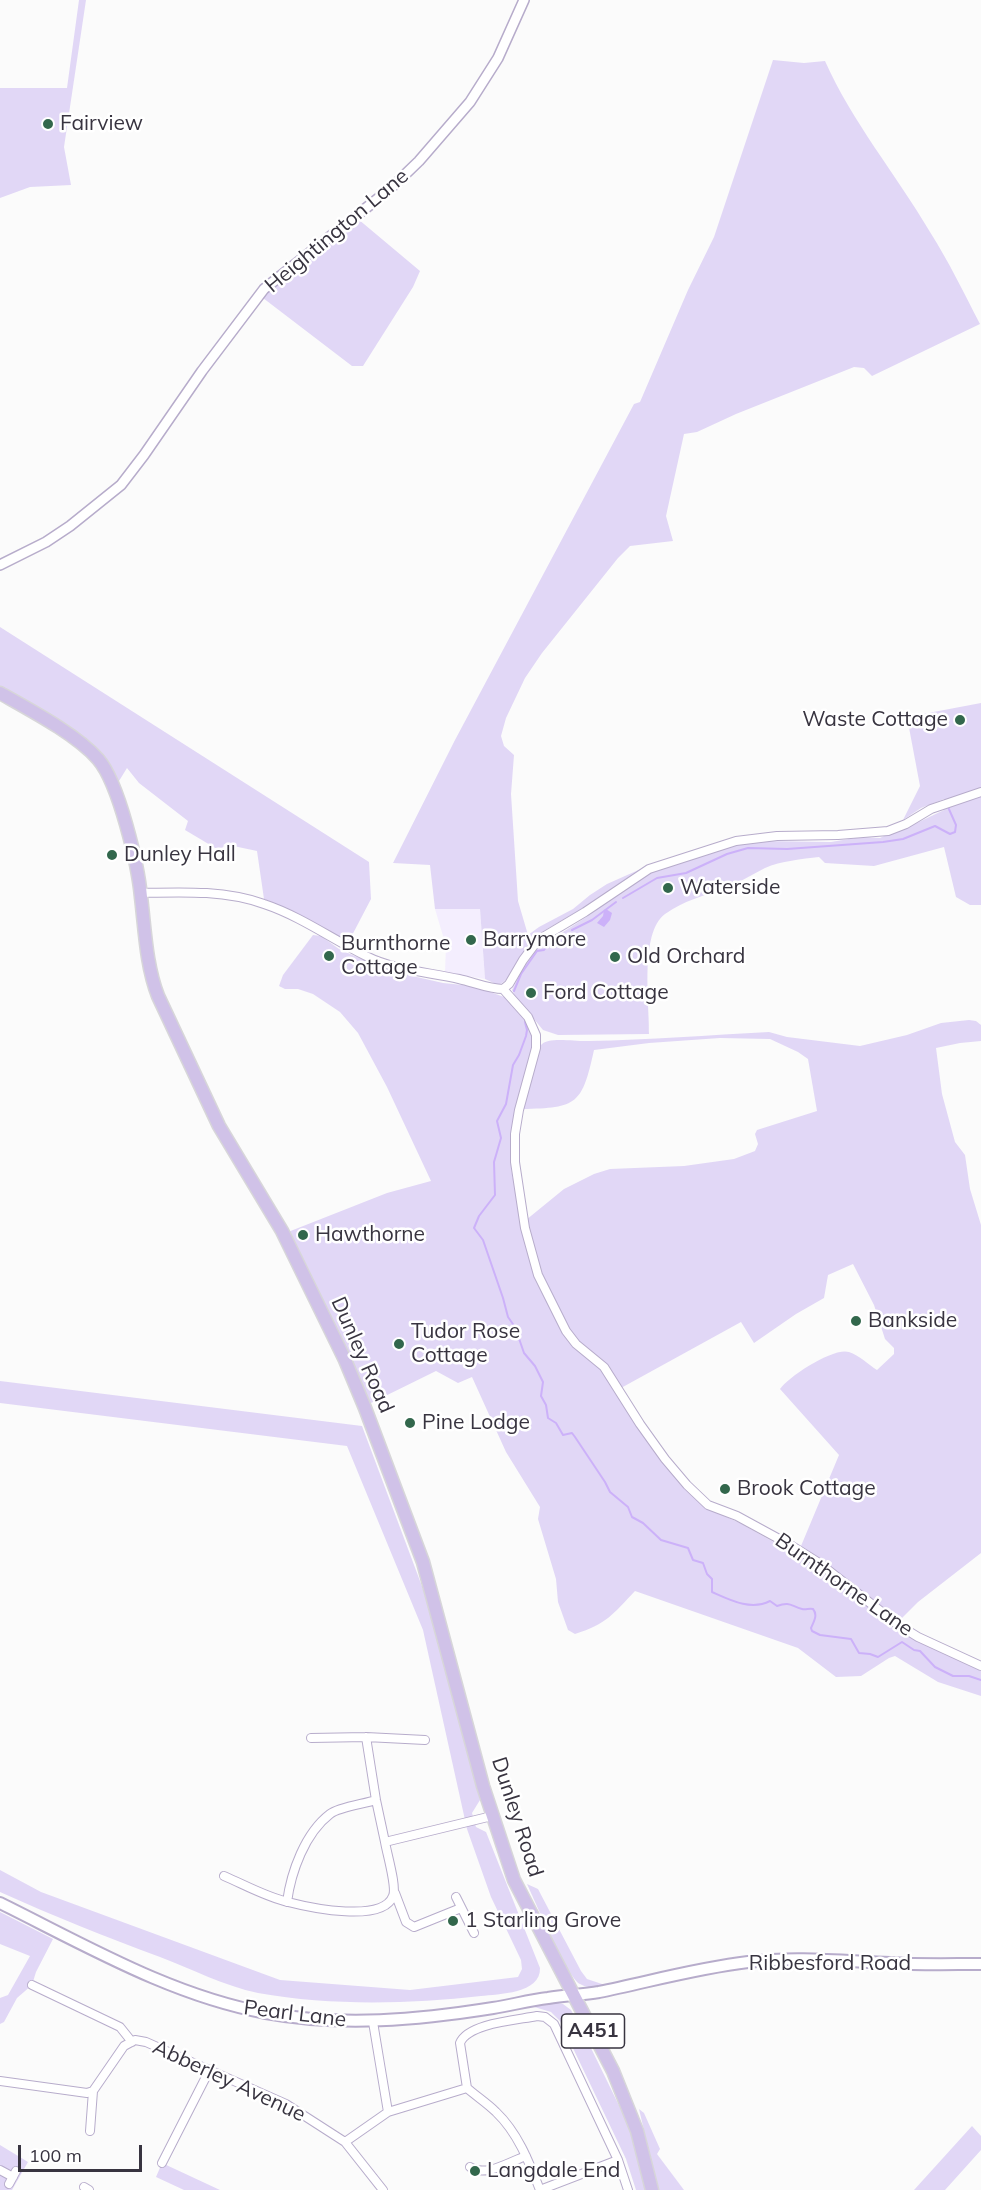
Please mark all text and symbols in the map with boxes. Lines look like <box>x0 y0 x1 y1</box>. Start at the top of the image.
place label: Fairview <box>60 111 143 137</box>
marker: Fairview <box>41 117 55 131</box>
street label: Heightington Lane <box>260 164 414 298</box>
place label: Waste Cottage <box>802 707 948 733</box>
marker: Waste Cottage <box>953 713 967 727</box>
place label: Dunley Hall <box>124 842 236 868</box>
marker: Dunley Hall <box>105 848 119 862</box>
place label: Waterside <box>680 875 780 901</box>
marker: Waterside <box>661 881 675 895</box>
place label: Barrymore <box>483 927 586 953</box>
place label: Burnthorne Cottage <box>341 931 450 981</box>
marker: Barrymore <box>464 933 478 947</box>
place label: Old Orchard <box>627 944 745 970</box>
marker: Burnthorne Cottage <box>322 949 336 963</box>
marker: Old Orchard <box>608 950 622 964</box>
place label: Ford Cottage <box>543 980 669 1006</box>
marker: Ford Cottage <box>524 986 538 1000</box>
place label: Hawthorne <box>315 1222 425 1248</box>
marker: Hawthorne <box>296 1228 310 1242</box>
street label: Dunley Road <box>325 1293 399 1417</box>
place label: Bankside <box>868 1308 957 1334</box>
marker: Bankside <box>849 1314 863 1328</box>
place label: Tudor Rose Cottage <box>411 1319 520 1369</box>
marker: Tudor Rose Cottage <box>392 1337 406 1351</box>
place label: Pine Lodge <box>422 1410 530 1436</box>
marker: Pine Lodge <box>403 1416 417 1430</box>
place label: Brook Cottage <box>737 1476 876 1502</box>
marker: Brook Cottage <box>718 1482 732 1496</box>
street label: Burnthorne Lane <box>770 1528 918 1642</box>
street label: Dunley Road <box>486 1754 548 1880</box>
place label: 1 Starling Grove <box>465 1908 621 1934</box>
marker: 1 Starling Grove <box>446 1914 460 1928</box>
street label: Ribbesford Road <box>749 1951 911 1977</box>
street label: Pearl Lane <box>242 1995 348 2033</box>
road number: A451 <box>562 2014 624 2048</box>
street label: Abberley Avenue <box>149 2035 309 2127</box>
scale bar <box>21 2133 146 2171</box>
text: 100 m <box>29 2144 82 2167</box>
place label: Langdale End <box>487 2158 620 2184</box>
marker: Langdale End <box>468 2164 482 2178</box>

